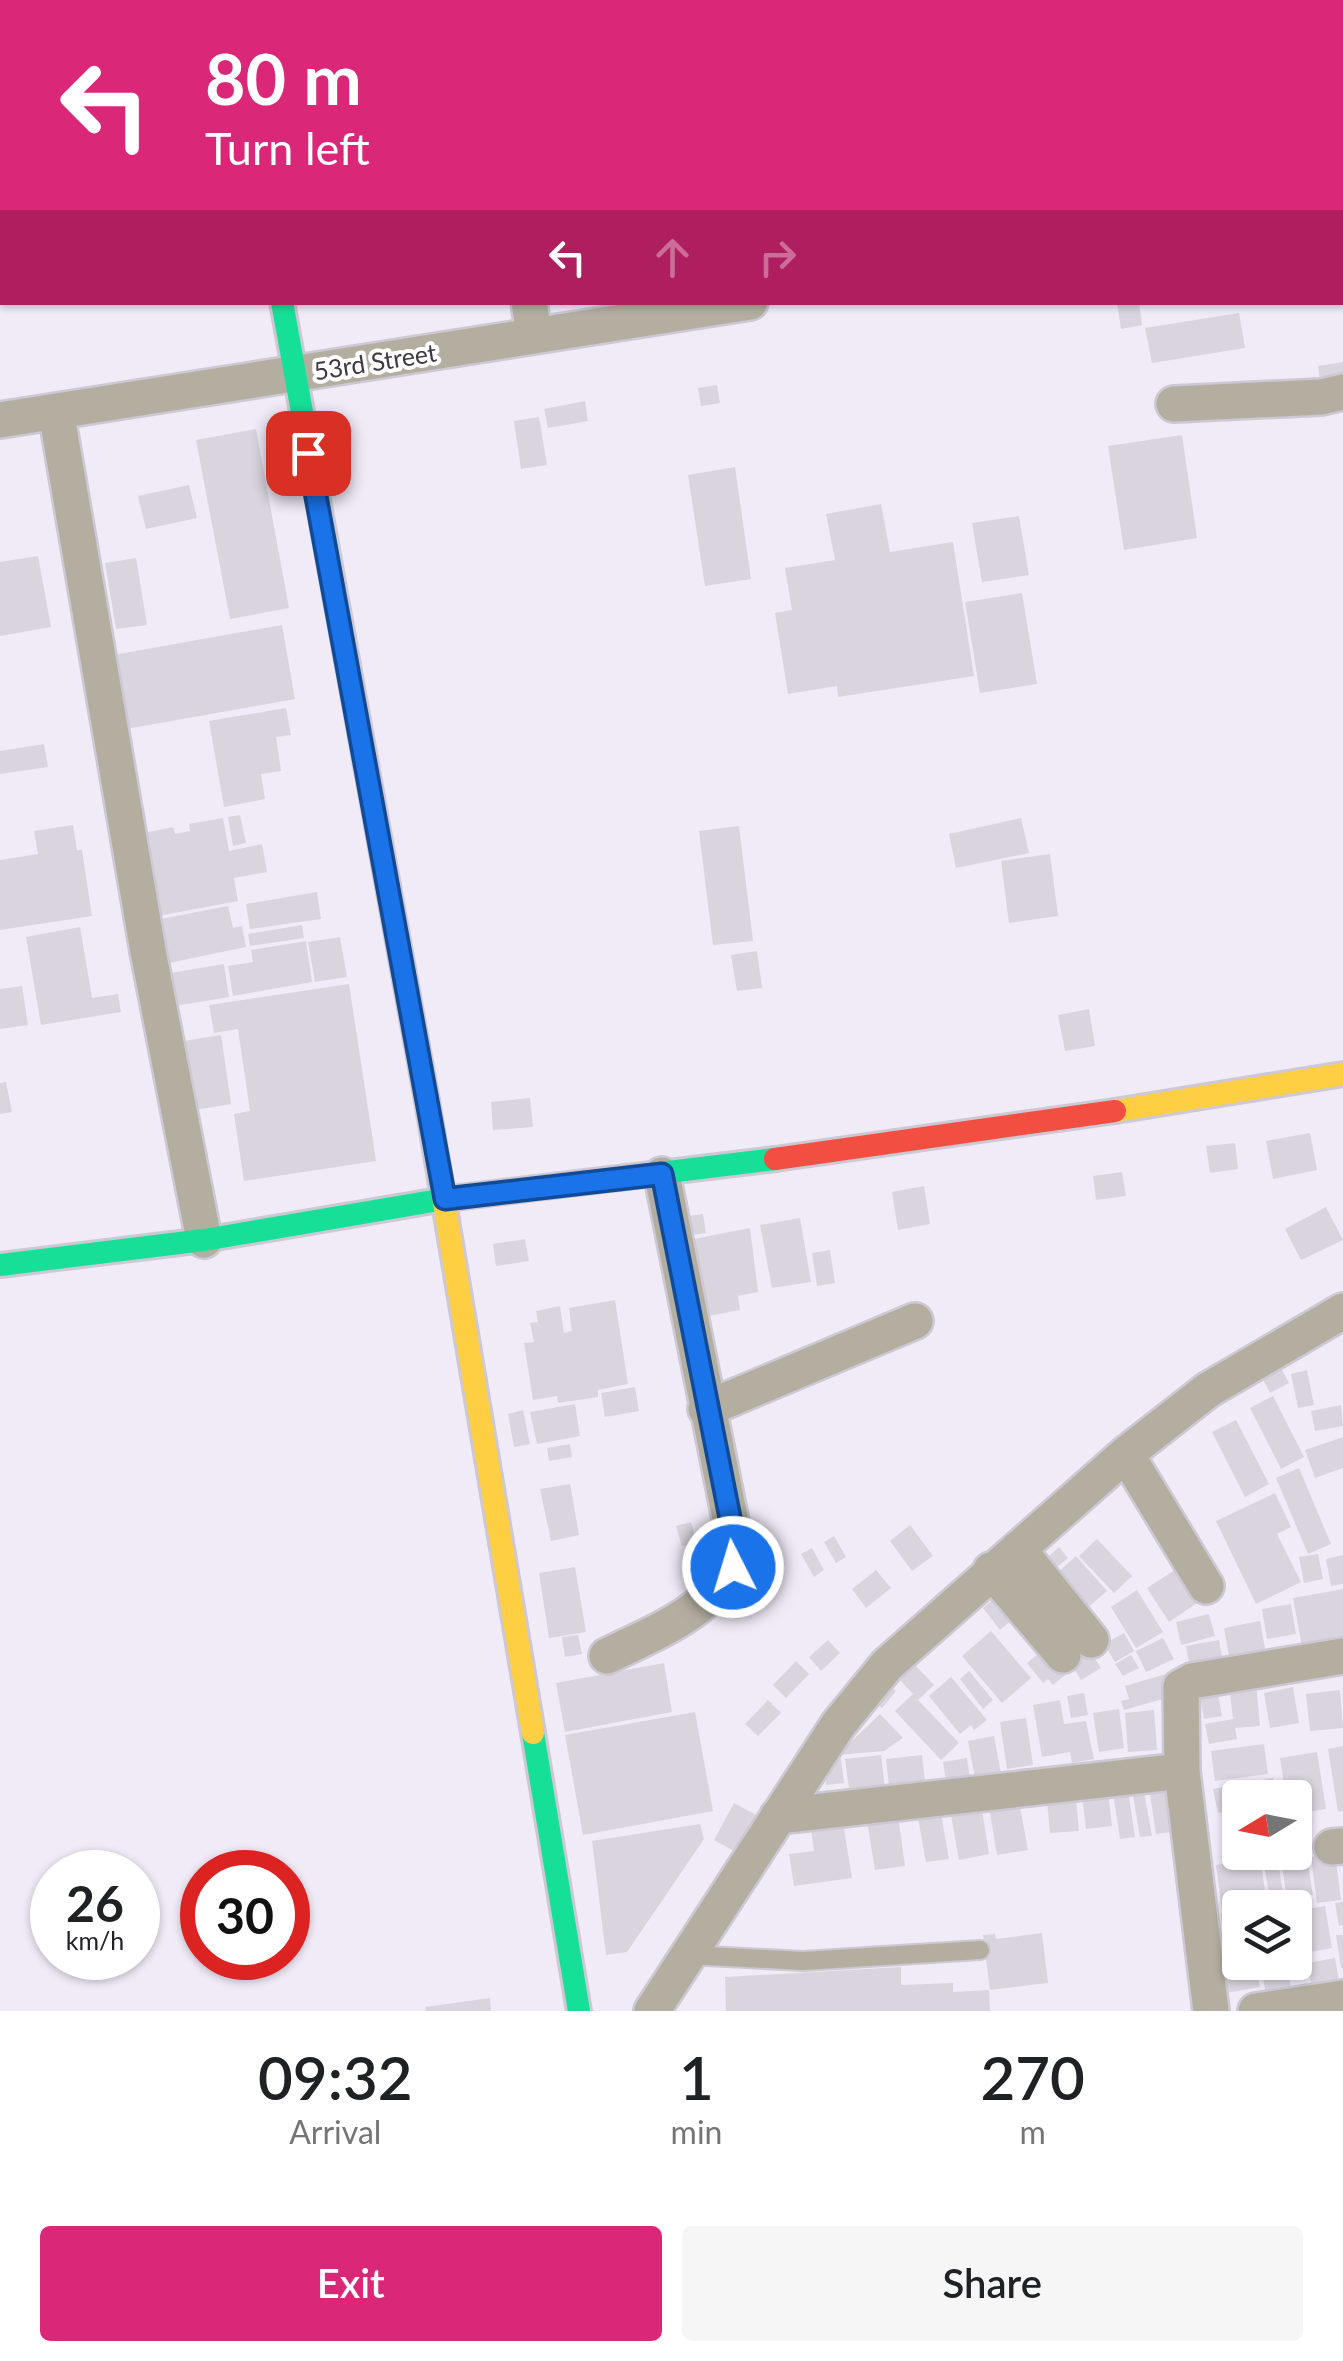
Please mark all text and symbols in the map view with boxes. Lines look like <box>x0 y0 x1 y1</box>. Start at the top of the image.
text: 80 m <box>205 36 362 120</box>
icon: left <box>40 40 170 170</box>
text: Turn left <box>205 121 370 175</box>
icon: left <box>540 230 595 285</box>
icon: ahead <box>645 230 700 285</box>
icon: right <box>750 230 805 285</box>
street label: 53rd Street <box>311 336 439 386</box>
pin <box>266 411 351 496</box>
icon: arrive <box>281 426 336 481</box>
position arrow <box>681 1515 785 1619</box>
north arrow <box>1222 1780 1312 1870</box>
map controls <box>1222 1780 1312 1980</box>
speed limit sign: 30 <box>180 1850 310 1980</box>
text: 26 <box>66 1873 124 1933</box>
button: layers <box>1222 1890 1312 1980</box>
text: km/h <box>66 1925 124 1955</box>
text: 09:32 <box>258 2041 413 2113</box>
text: 1 <box>679 2041 714 2113</box>
text: 270 <box>981 2041 1085 2113</box>
text: Arrival <box>289 2112 381 2151</box>
text: min <box>671 2112 722 2151</box>
text: m <box>1020 2112 1046 2151</box>
button: Exit <box>40 2226 662 2341</box>
button: Share <box>682 2226 1303 2341</box>

